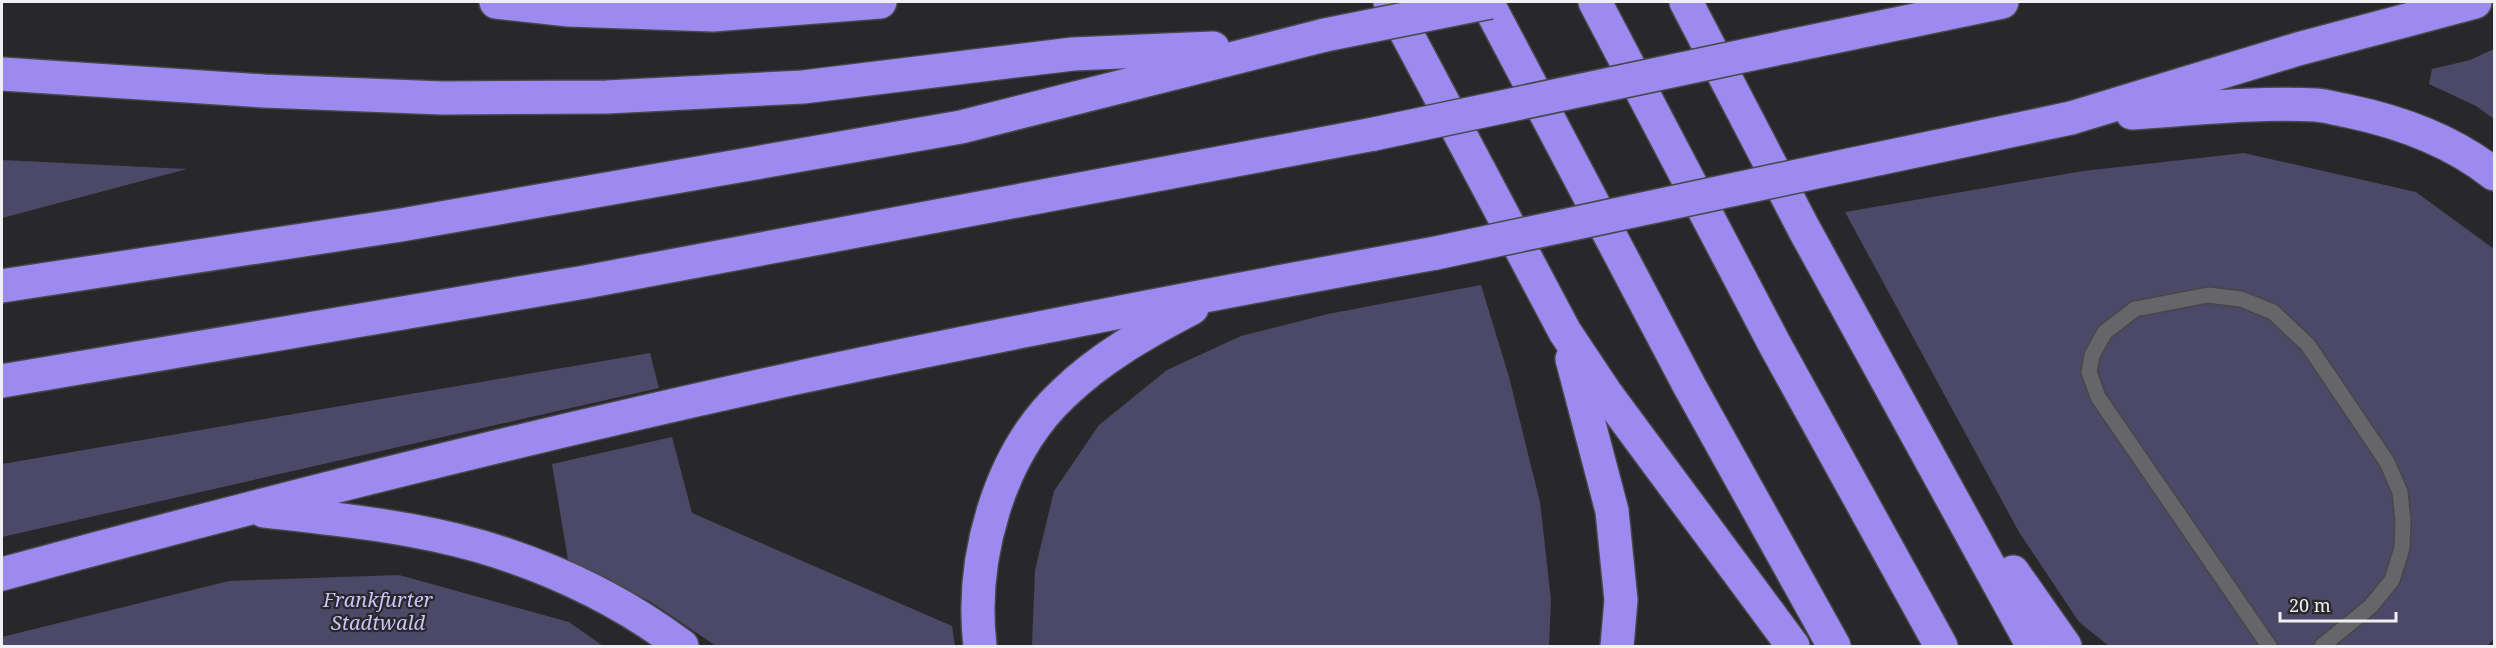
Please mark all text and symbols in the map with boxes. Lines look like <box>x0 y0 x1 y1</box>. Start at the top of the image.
scale bar <box>2280 585 2396 623</box>
park label: Frankfurter Stadtwald <box>322 586 434 636</box>
text: 20 m <box>2289 593 2331 617</box>

